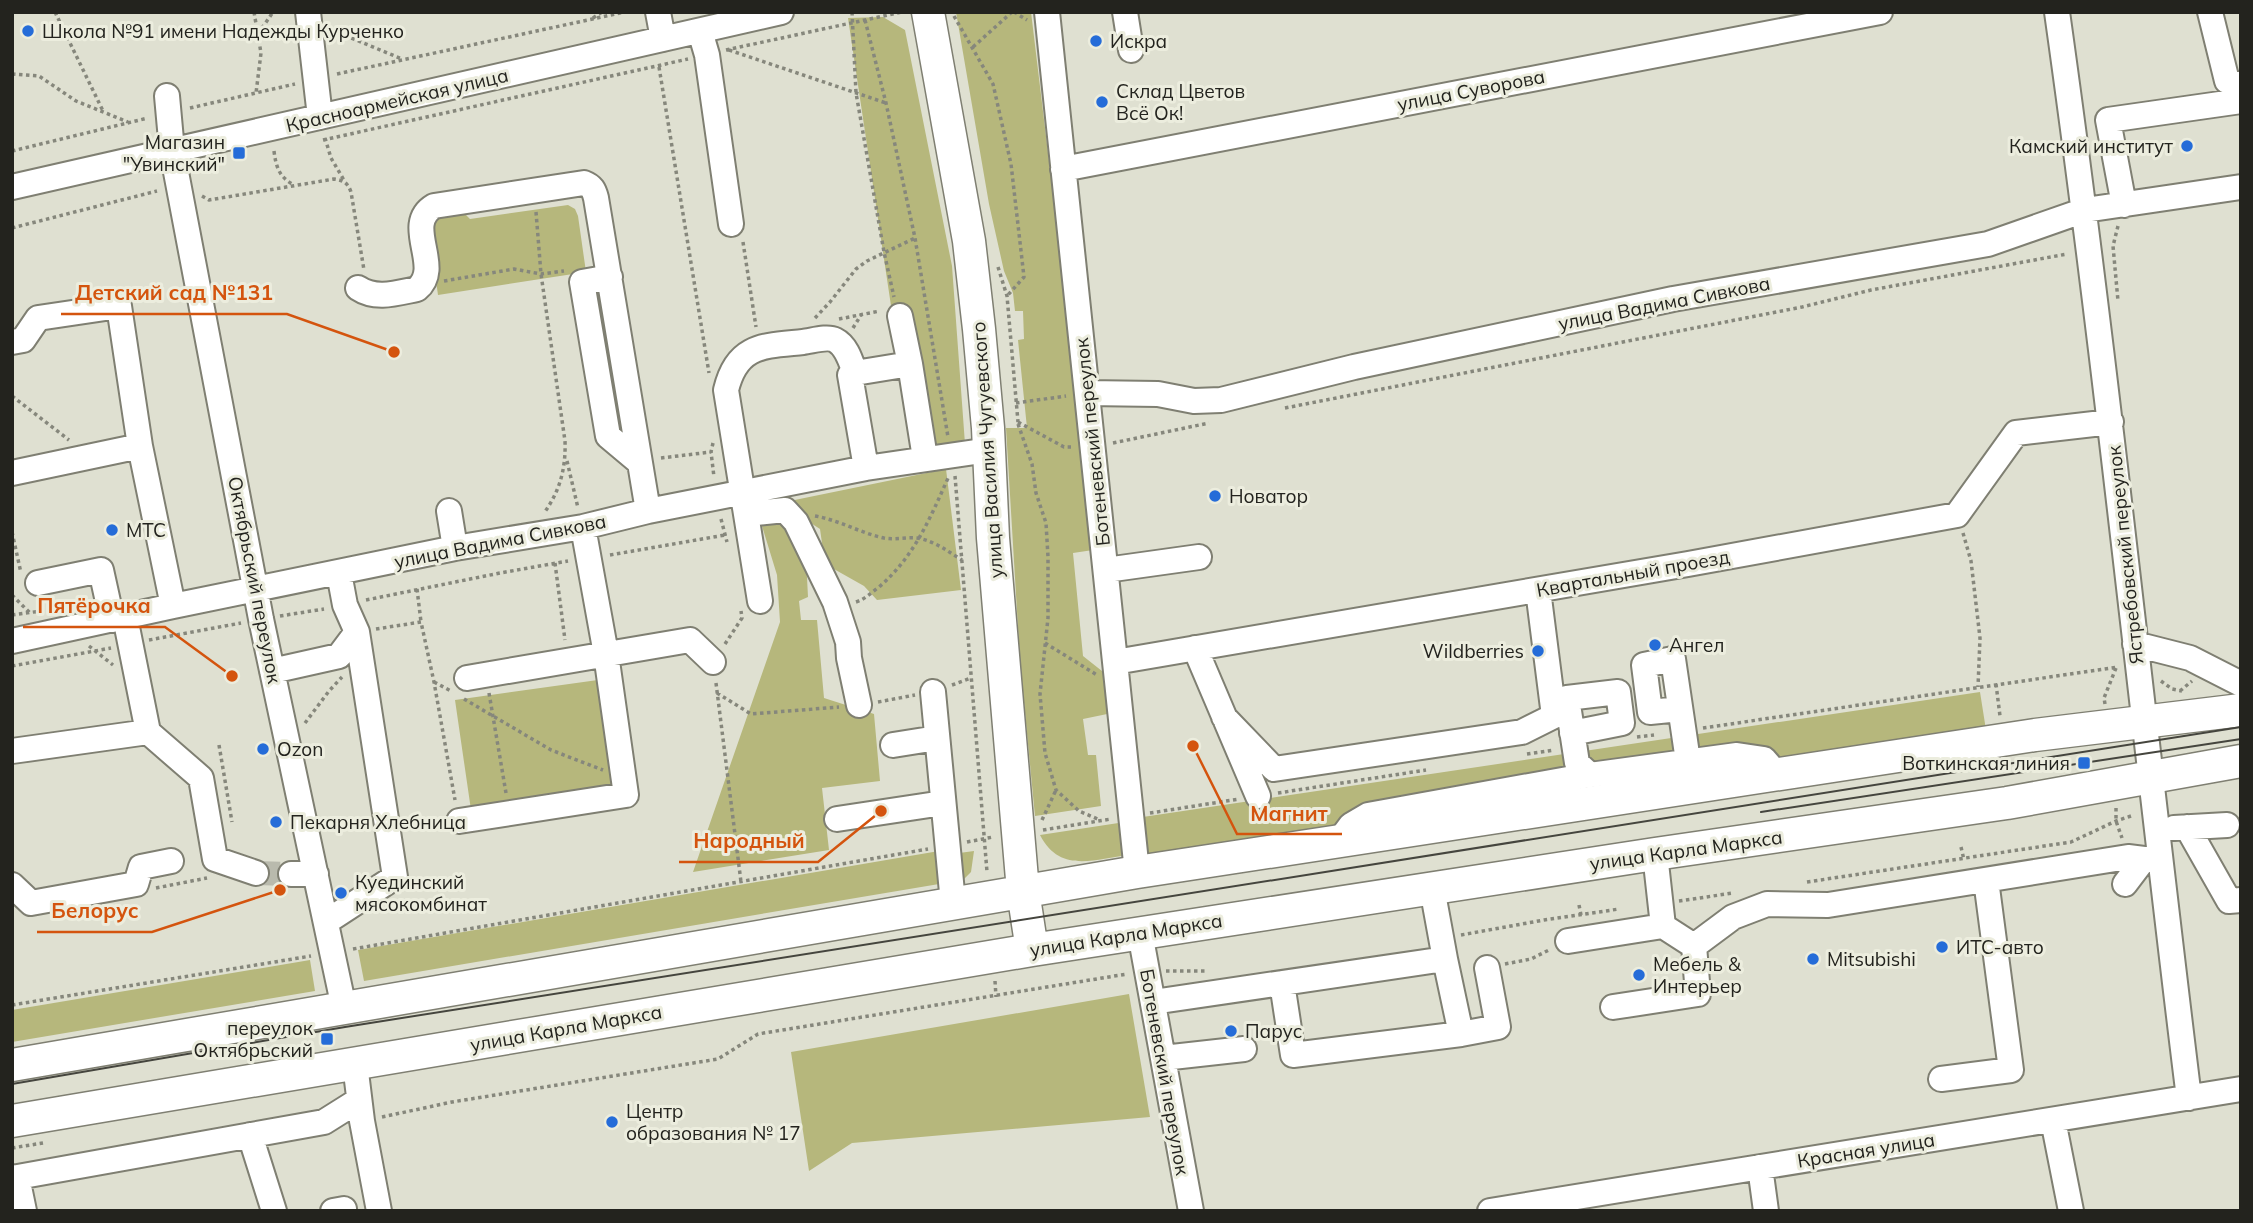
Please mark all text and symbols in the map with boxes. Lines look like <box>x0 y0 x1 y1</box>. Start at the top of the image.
place label: Школа №91 имени Надежды Курченко <box>42 19 404 43</box>
marker: Школа №91 имени Надежды Курченко <box>20 23 36 39</box>
place label: Искра <box>1110 29 1167 53</box>
marker: Искра <box>1088 33 1104 49</box>
street label: Красноармейская улица <box>283 63 511 137</box>
street label: улица Суворова <box>1395 64 1547 116</box>
place label: Склад Цветов Всё Ок! <box>1116 79 1245 125</box>
marker: Склад Цветов Всё Ок! <box>1094 94 1110 110</box>
place label: Магазин "Увинский" <box>123 130 225 176</box>
place label: Камский институт <box>2009 134 2173 158</box>
marker: Камский институт <box>2179 138 2195 154</box>
marker: Магазин "Увинский" <box>231 145 247 161</box>
street label: улица Вадима Сивкова <box>1556 271 1772 335</box>
callout: Детский сад №131 <box>61 272 287 314</box>
text: Детский сад №131 <box>75 279 273 305</box>
street label: улица Василия Чугуевского <box>966 321 1008 579</box>
street label: Ботеневский переулок <box>1069 336 1115 547</box>
street label: Ястребовский переулок <box>2102 444 2148 665</box>
street label: Октябрьский переулок <box>223 474 287 686</box>
place label: Новатор <box>1229 484 1308 508</box>
marker: Новатор <box>1207 488 1223 504</box>
street label: улица Вадима Сивкова <box>392 509 608 573</box>
place label: МТС <box>126 518 166 542</box>
marker: МТС <box>104 522 120 538</box>
street label: Квартальный проезд <box>1535 544 1732 602</box>
callout: Пятёрочка <box>23 585 165 627</box>
text: Пятёрочка <box>37 592 151 618</box>
place label: Ангел <box>1669 633 1724 657</box>
marker: Ангел <box>1647 637 1663 653</box>
place label: Wildberries <box>1423 639 1524 663</box>
marker: Wildberries <box>1530 643 1546 659</box>
place label: Ozon <box>277 737 323 761</box>
marker: Ozon <box>255 741 271 757</box>
place label: Воткинская линия <box>1902 751 2070 775</box>
marker: Воткинская линия <box>2076 755 2092 771</box>
callout: Магнит <box>1237 792 1342 834</box>
text: Магнит <box>1250 800 1329 826</box>
place label: Пекарня Хлебница <box>290 810 466 834</box>
marker: Пекарня Хлебница <box>268 814 284 830</box>
callout: Народный <box>679 820 818 862</box>
street label: улица Карла Маркса <box>1588 825 1784 875</box>
text: Народный <box>693 827 805 853</box>
place label: Куединский мясокомбинат <box>355 870 487 916</box>
marker: Куединский мясокомбинат <box>333 885 349 901</box>
callout: Белорус <box>37 890 152 932</box>
text: Белорус <box>51 897 139 923</box>
street label: улица Карла Маркса <box>1028 908 1224 962</box>
place label: ИТС-авто <box>1956 935 2044 959</box>
marker: ИТС-авто <box>1934 939 1950 955</box>
place label: Mitsubishi <box>1827 947 1916 971</box>
marker: Mitsubishi <box>1805 951 1821 967</box>
place label: Мебель & Интерьер <box>1653 952 1742 998</box>
street label: Ботеневский переулок <box>1135 967 1195 1178</box>
marker: Мебель & Интерьер <box>1631 967 1647 983</box>
street label: улица Карла Маркса <box>468 999 664 1057</box>
place label: переулок Октябрьский <box>194 1016 314 1062</box>
place label: Парус <box>1245 1019 1302 1043</box>
marker: Парус <box>1223 1023 1239 1039</box>
marker: переулок Октябрьский <box>319 1031 335 1047</box>
place label: Центр образования № 17 <box>626 1099 801 1145</box>
marker: Центр образования № 17 <box>604 1114 620 1130</box>
street label: Красная улица <box>1795 1127 1937 1173</box>

